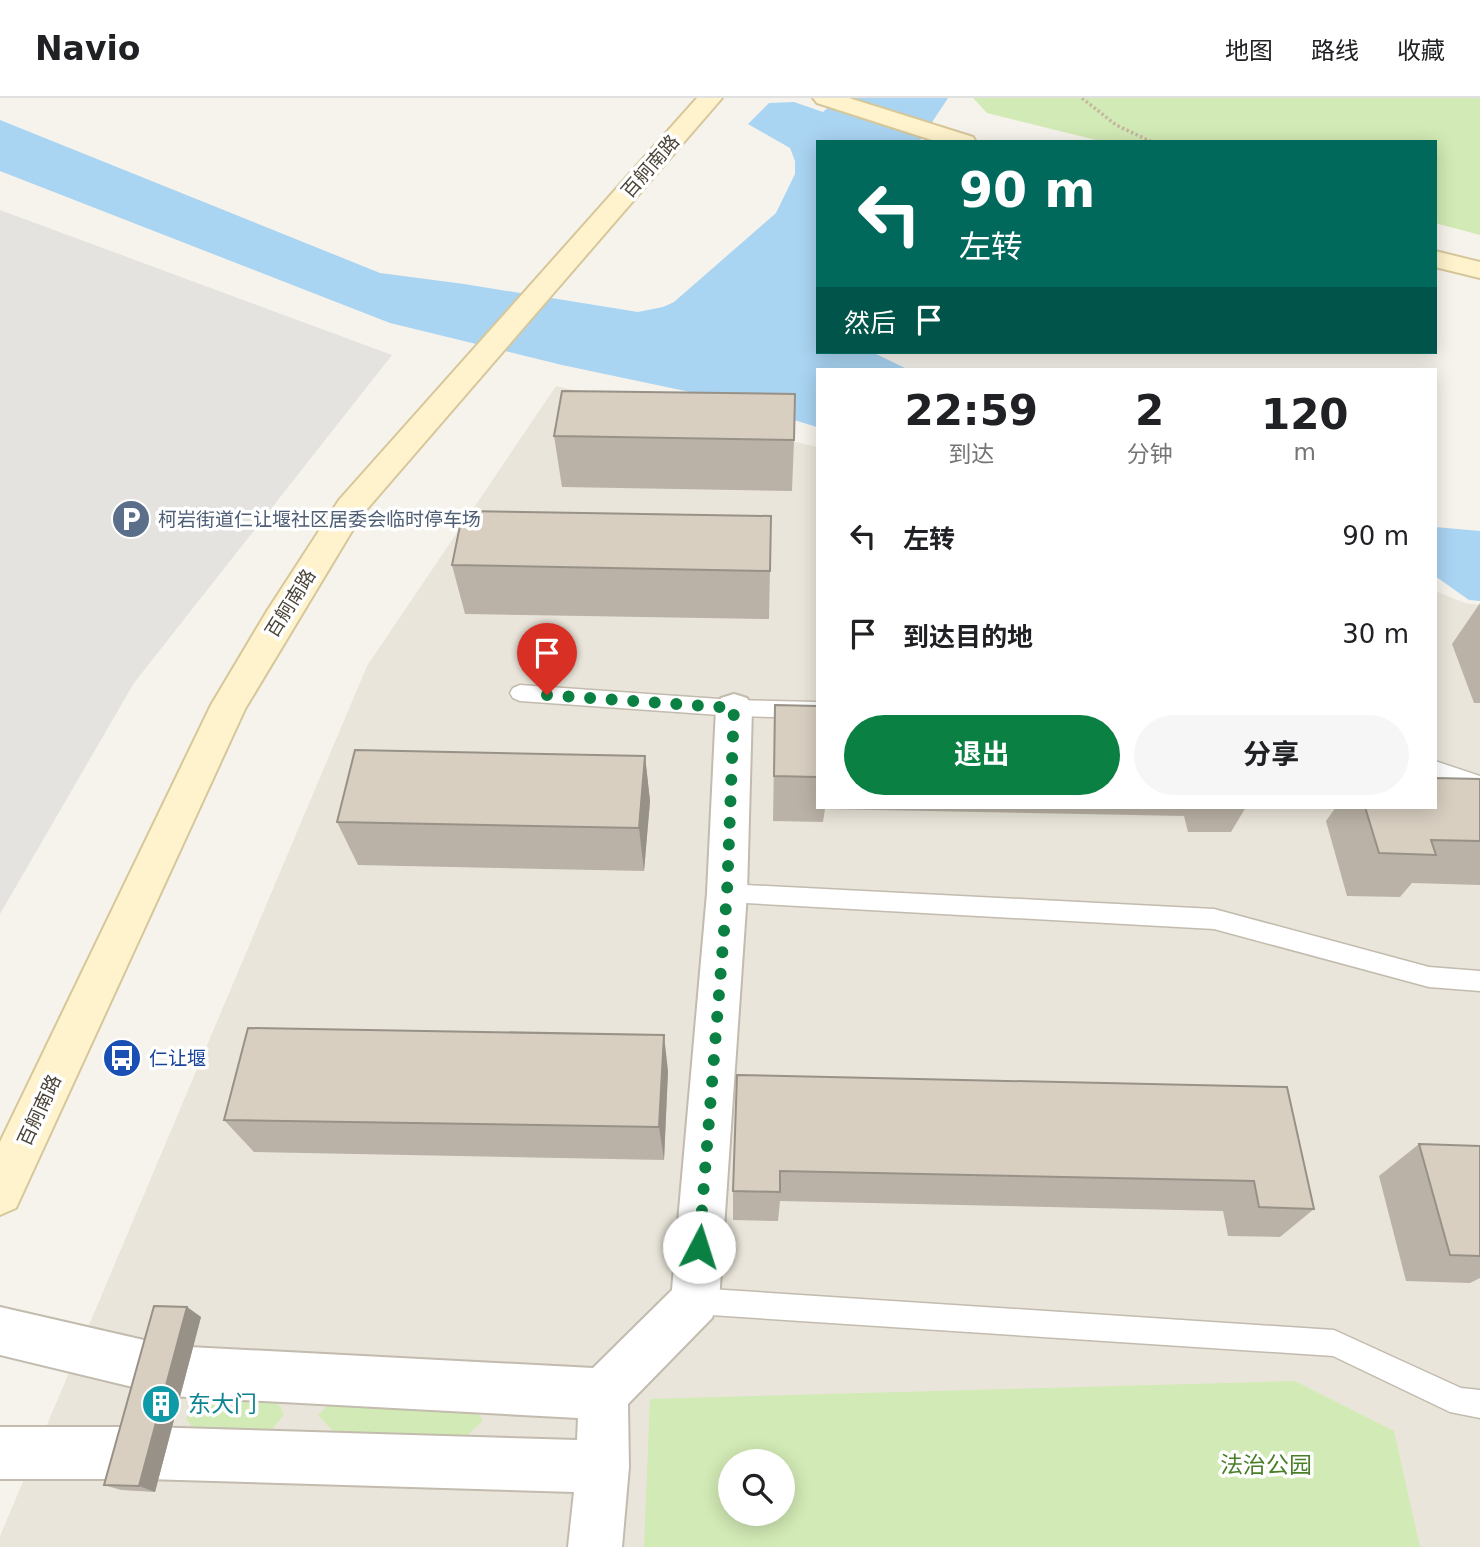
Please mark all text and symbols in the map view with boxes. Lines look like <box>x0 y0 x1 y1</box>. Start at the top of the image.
text: Navio <box>35 29 140 68</box>
text: 地图 <box>1225 37 1273 65</box>
text: 路线 <box>1311 37 1359 65</box>
text: 收藏 <box>1397 37 1445 65</box>
street label: 百舸南路 <box>617 130 683 202</box>
text: 90 m <box>959 162 1095 219</box>
icon: left <box>844 168 935 259</box>
text: 左转 <box>959 228 1023 266</box>
icon: arrive <box>910 301 948 339</box>
text: 然后 <box>844 308 896 338</box>
text: 22:59 <box>904 386 1038 435</box>
text: 2 <box>1135 386 1164 435</box>
text: 120 <box>1261 390 1349 439</box>
text: m <box>1294 439 1316 465</box>
text: 到达 <box>948 441 994 467</box>
text: 分钟 <box>1127 441 1173 467</box>
parking icon: 柯岩街道仁让堰社区居委会临时停车场 <box>110 498 152 540</box>
place label: 柯岩街道仁让堰社区居委会临时停车场 <box>158 508 481 530</box>
icon: left <box>844 517 882 555</box>
text: 90 m <box>1342 521 1409 551</box>
text: 左转 <box>903 524 955 554</box>
street label: 百舸南路 <box>261 565 319 641</box>
icon: arrive <box>844 615 882 653</box>
text: 30 m <box>1342 619 1409 649</box>
text: 到达目的地 <box>903 622 1033 652</box>
pin <box>517 623 577 695</box>
icon: arrive <box>528 634 566 672</box>
button: 退出 <box>844 715 1120 795</box>
button: 分享 <box>1134 715 1409 795</box>
bus stop icon: 仁让堰 <box>101 1037 143 1079</box>
place label: 仁让堰 <box>149 1047 206 1069</box>
street label: 百舸南路 <box>13 1071 65 1149</box>
position arrow <box>662 1210 736 1284</box>
building icon: 东大门 <box>140 1383 182 1425</box>
place label: 东大门 <box>188 1391 257 1417</box>
map controls <box>718 1449 795 1526</box>
button: search <box>718 1449 795 1526</box>
park label: 法治公园 <box>1220 1452 1312 1478</box>

